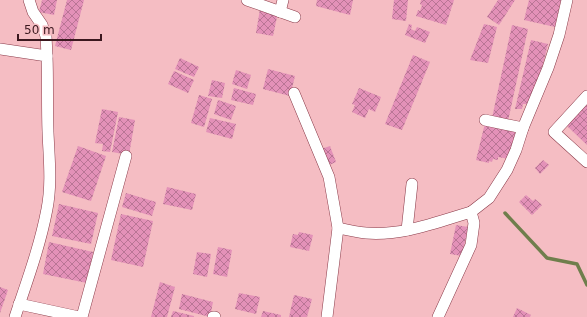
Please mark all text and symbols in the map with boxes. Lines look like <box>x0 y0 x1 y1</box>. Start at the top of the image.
scale bar <box>18 16 101 42</box>
text: 50 m <box>24 23 55 37</box>

